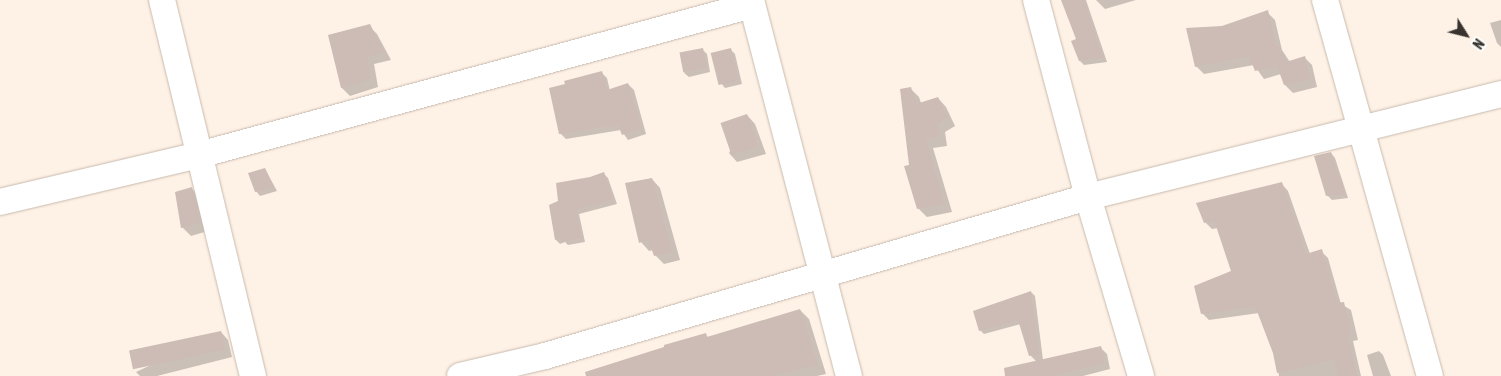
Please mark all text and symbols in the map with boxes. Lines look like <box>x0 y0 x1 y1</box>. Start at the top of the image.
north arrow <box>1441 10 1491 60</box>
text: N <box>1469 36 1487 52</box>

